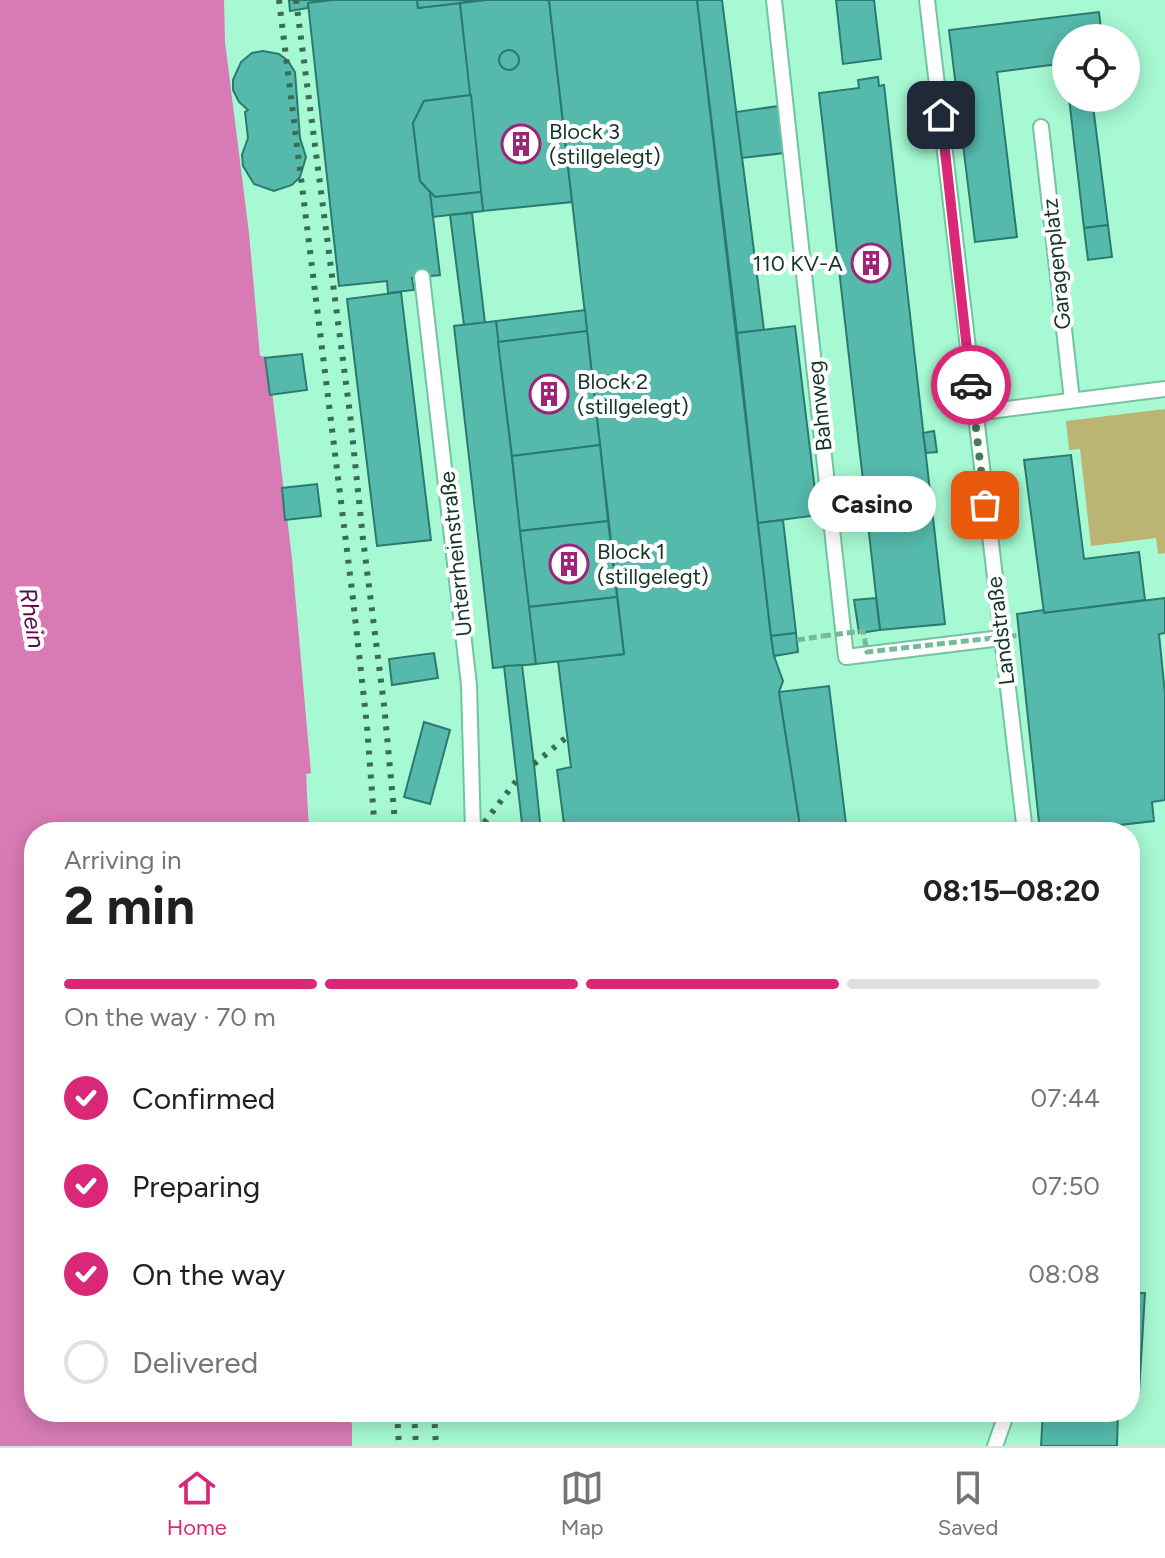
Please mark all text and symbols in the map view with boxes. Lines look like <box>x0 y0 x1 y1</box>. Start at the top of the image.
map controls <box>1052 24 1140 112</box>
button: locate <box>1052 24 1140 112</box>
pin <box>907 81 975 149</box>
icon: home <box>919 93 963 137</box>
place label: Block 3 (stillgelegt) <box>549 118 661 170</box>
building icon: Block 3 (stillgelegt) <box>500 123 542 165</box>
street label: Garagenplatz <box>1036 197 1077 331</box>
building icon: 110 KV-A <box>850 242 892 284</box>
place label: 110 KV-A <box>753 250 843 277</box>
courier <box>931 345 1011 425</box>
street label: Bahnweg <box>801 359 838 453</box>
icon: car <box>949 363 993 407</box>
place label: Block 2 (stillgelegt) <box>577 368 689 420</box>
building icon: Block 2 (stillgelegt) <box>528 373 570 415</box>
street label: Unterrheinstraße <box>433 470 478 638</box>
pin <box>951 471 1019 539</box>
callout: Casino <box>809 477 937 533</box>
icon: bag <box>963 483 1007 527</box>
text: Casino <box>831 488 913 520</box>
place label: Block 1 (stillgelegt) <box>597 538 709 590</box>
building icon: Block 1 (stillgelegt) <box>548 543 590 585</box>
street label: Landstraße <box>980 575 1021 687</box>
water label: Rhein <box>13 586 52 650</box>
text: Arriving in <box>64 844 182 876</box>
text: 08:15–08:20 <box>923 872 1100 909</box>
text: 2 min <box>64 875 195 937</box>
text: On the way · 70 m <box>64 1001 276 1033</box>
icon: check <box>64 1076 108 1120</box>
text: Confirmed <box>132 1080 275 1117</box>
text: 07:44 <box>1031 1082 1100 1114</box>
icon: check <box>64 1164 108 1208</box>
text: Preparing <box>132 1168 260 1205</box>
text: 07:50 <box>1031 1170 1100 1202</box>
icon: check <box>64 1252 108 1296</box>
text: On the way <box>132 1256 285 1293</box>
text: 08:08 <box>1028 1258 1100 1290</box>
text: Delivered <box>132 1344 258 1381</box>
tab: Home <box>167 1466 227 1541</box>
tab: Map <box>560 1466 604 1541</box>
tab: Saved <box>938 1466 998 1541</box>

